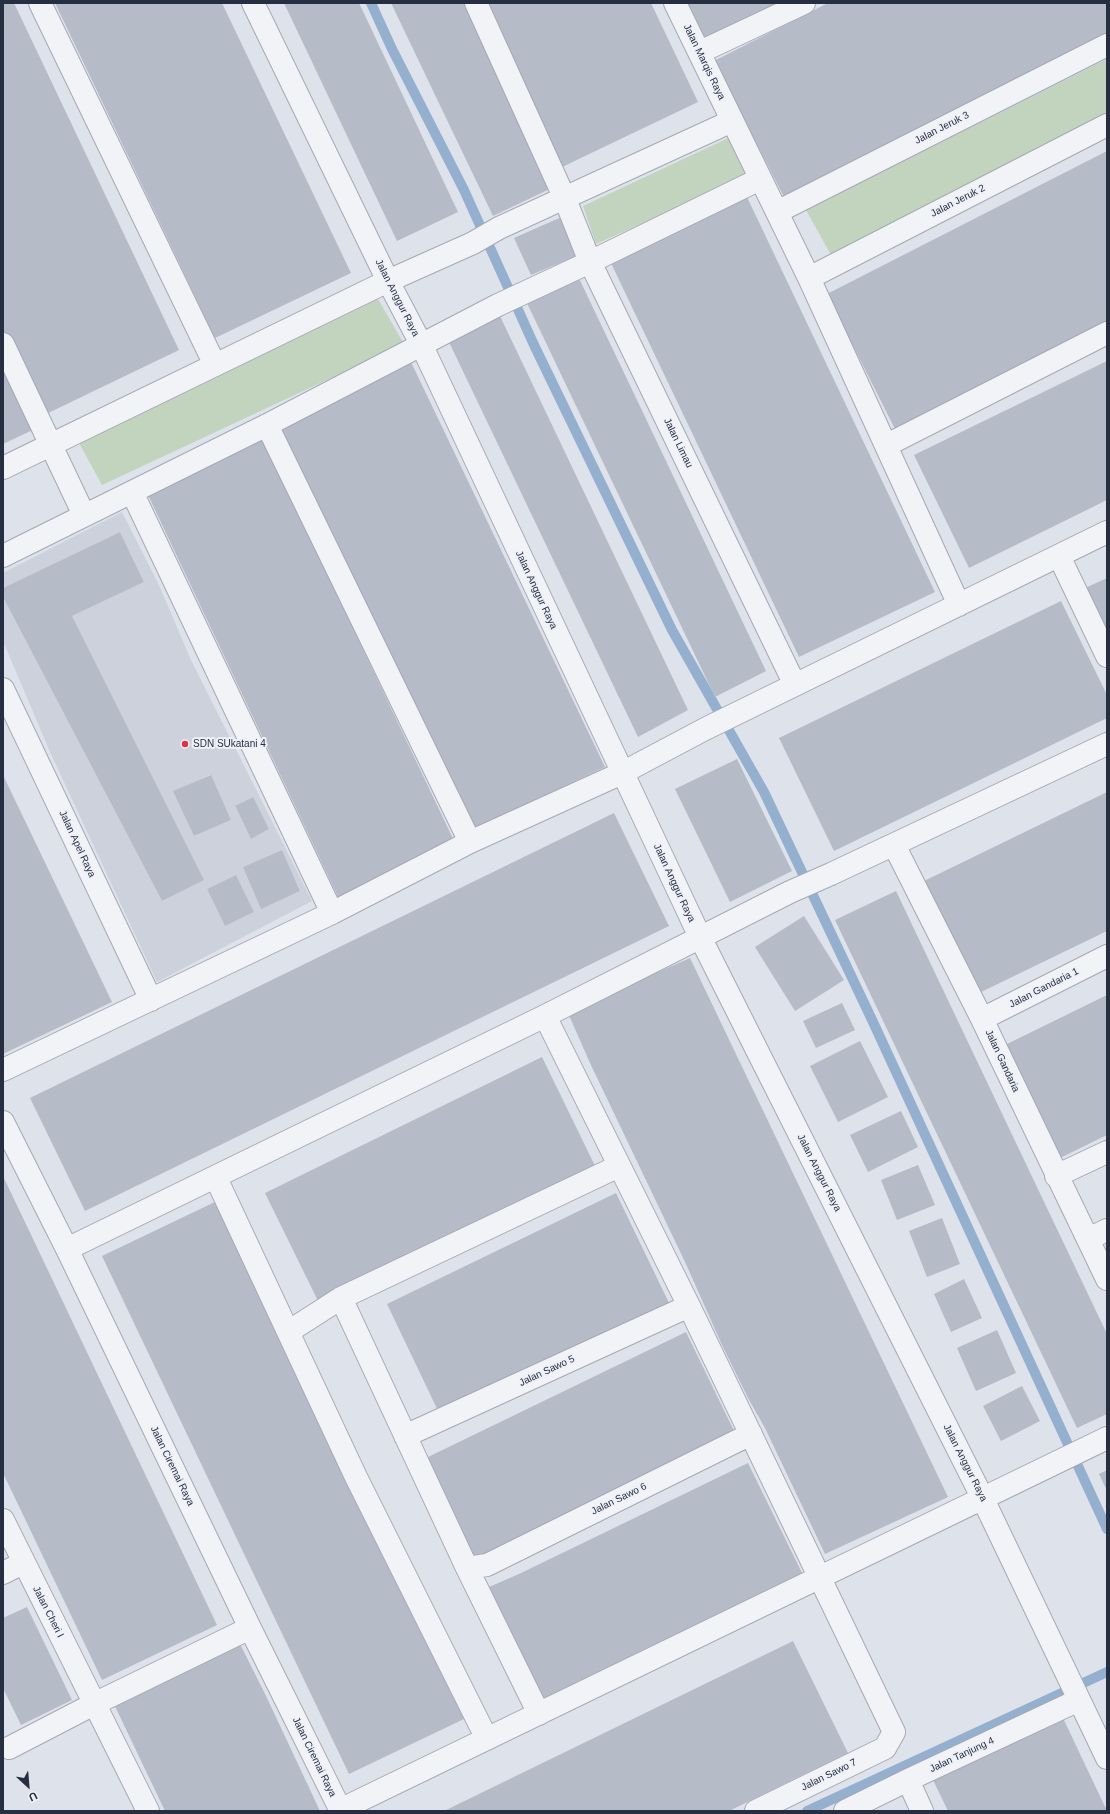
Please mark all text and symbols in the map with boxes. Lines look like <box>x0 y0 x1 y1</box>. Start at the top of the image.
street label: Jalan Marqis Raya <box>680 22 728 102</box>
street label: Jalan Jeruk 3 <box>913 109 971 147</box>
street label: Jalan Jeruk 2 <box>929 182 987 220</box>
street label: Jalan Anggur Raya <box>372 257 422 339</box>
street label: Jalan Limau <box>661 416 695 470</box>
street label: Jalan Anggur Raya <box>513 549 559 631</box>
place label: SDN SUkatani 4 <box>193 738 266 750</box>
marker: SDN SUkatani 4 <box>180 739 190 749</box>
street label: Jalan Apel Raya <box>56 808 98 880</box>
street label: Jalan Anggur Raya <box>651 842 697 924</box>
street label: Jalan Gandaria 1 <box>1007 965 1081 1011</box>
street label: Jalan Gandaria <box>982 1028 1022 1094</box>
street label: Jalan Anggur Raya <box>794 1132 844 1214</box>
street label: Jalan Sawo 5 <box>517 1353 577 1389</box>
street label: Jalan Anggur Raya <box>940 1422 990 1504</box>
street label: Jalan Ciremai Raya <box>147 1424 197 1508</box>
street label: Jalan Sawo 6 <box>589 1480 649 1518</box>
street label: Jalan Cheri I <box>30 1584 66 1640</box>
street label: Jalan Ciremai Raya <box>289 1715 339 1799</box>
street label: Jalan Tanjung 4 <box>928 1735 996 1775</box>
street label: Jalan Sawo 7 <box>799 1756 859 1794</box>
north arrow <box>8 1766 48 1806</box>
text: U <box>27 1790 39 1804</box>

